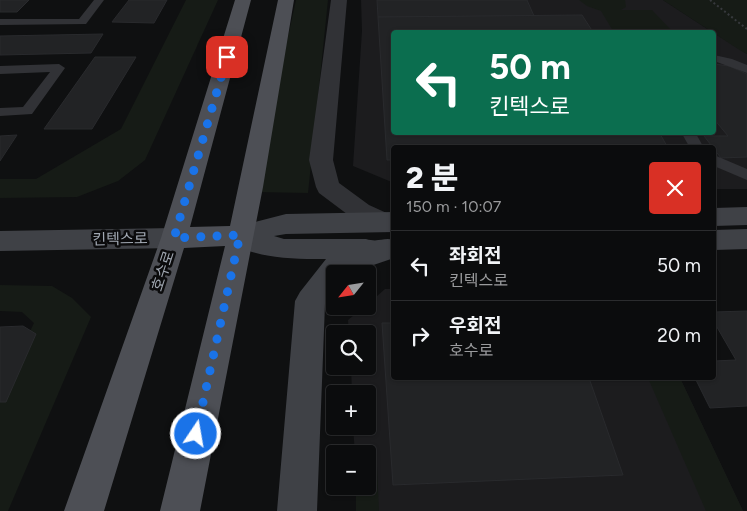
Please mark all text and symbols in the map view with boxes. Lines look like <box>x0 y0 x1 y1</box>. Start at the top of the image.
pin <box>206 36 248 78</box>
icon: arrive <box>213 43 241 71</box>
text: 50 m <box>489 46 571 88</box>
icon: left <box>406 50 471 115</box>
text: 킨텍스로 <box>489 93 570 120</box>
text: 2 분 <box>406 159 458 196</box>
button: close <box>649 162 701 214</box>
text: 150 m · 10:07 <box>406 197 501 216</box>
street label: 킨텍스로 <box>92 230 148 248</box>
text: 좌회전 <box>449 244 501 267</box>
street label: 호수로 <box>148 249 178 293</box>
icon: left <box>406 252 434 280</box>
text: 50 m <box>657 254 701 277</box>
north arrow <box>326 265 376 315</box>
map controls <box>326 265 376 495</box>
text: 킨텍스로 <box>449 271 508 290</box>
text: 우회전 <box>449 314 501 337</box>
icon: right <box>406 322 434 350</box>
text: 20 m <box>657 324 701 347</box>
button: search <box>326 325 376 375</box>
text: 호수로 <box>449 341 493 360</box>
button: + <box>326 385 376 435</box>
position arrow <box>169 407 221 459</box>
button: − <box>326 445 376 495</box>

